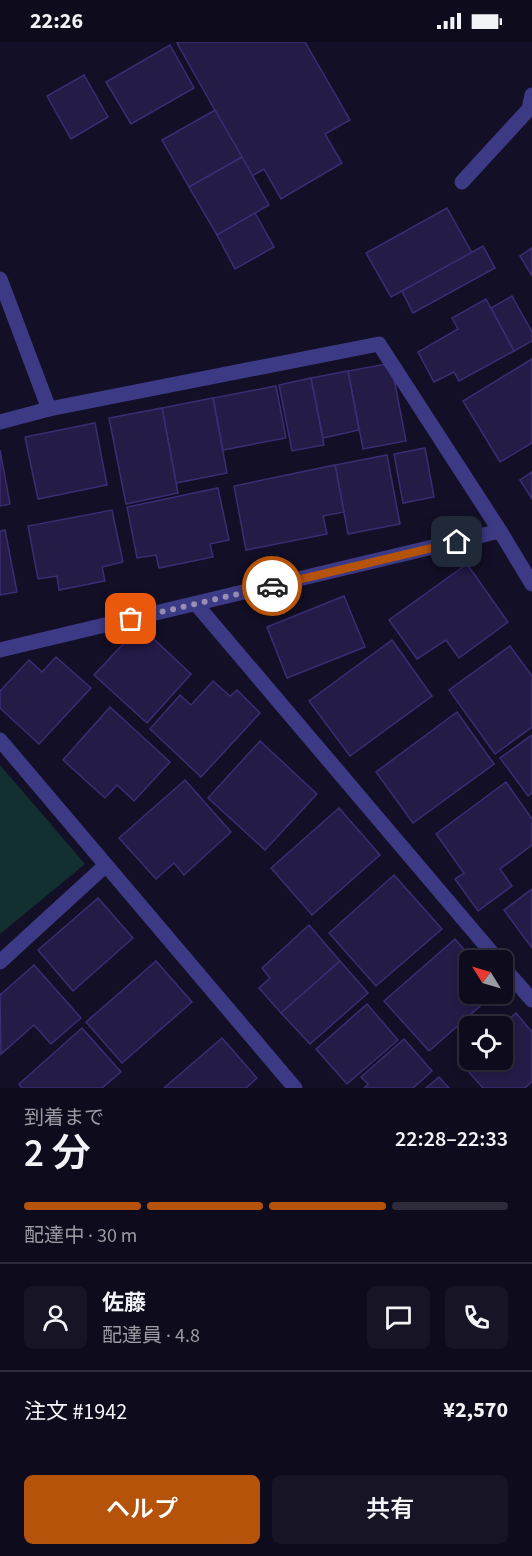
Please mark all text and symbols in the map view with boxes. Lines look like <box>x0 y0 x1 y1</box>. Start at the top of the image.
text: 22:26 <box>30 5 83 37</box>
pin <box>431 516 482 567</box>
icon: home <box>440 525 473 558</box>
courier <box>242 556 302 616</box>
icon: car <box>256 570 289 603</box>
pin <box>105 593 156 644</box>
icon: bag <box>114 602 147 635</box>
north arrow <box>459 950 513 1004</box>
map controls <box>459 950 513 1070</box>
button: locate <box>459 1016 513 1070</box>
text: 到着まで <box>24 1104 104 1132</box>
text: 22:28–22:33 <box>395 1123 508 1155</box>
text: 2 分 <box>24 1126 91 1182</box>
text: 配達中 · 30 m <box>24 1222 137 1250</box>
button: person <box>24 1286 87 1349</box>
button: chat <box>367 1286 430 1349</box>
button: phone <box>445 1286 508 1349</box>
text: 佐藤 <box>102 1287 146 1319</box>
text: 配達員 · 4.8 <box>102 1322 200 1350</box>
text: ¥2,570 <box>443 1394 508 1426</box>
text: 注文 #1942 <box>24 1396 127 1428</box>
button: ヘルプ <box>24 1475 260 1544</box>
button: 共有 <box>272 1475 508 1544</box>

